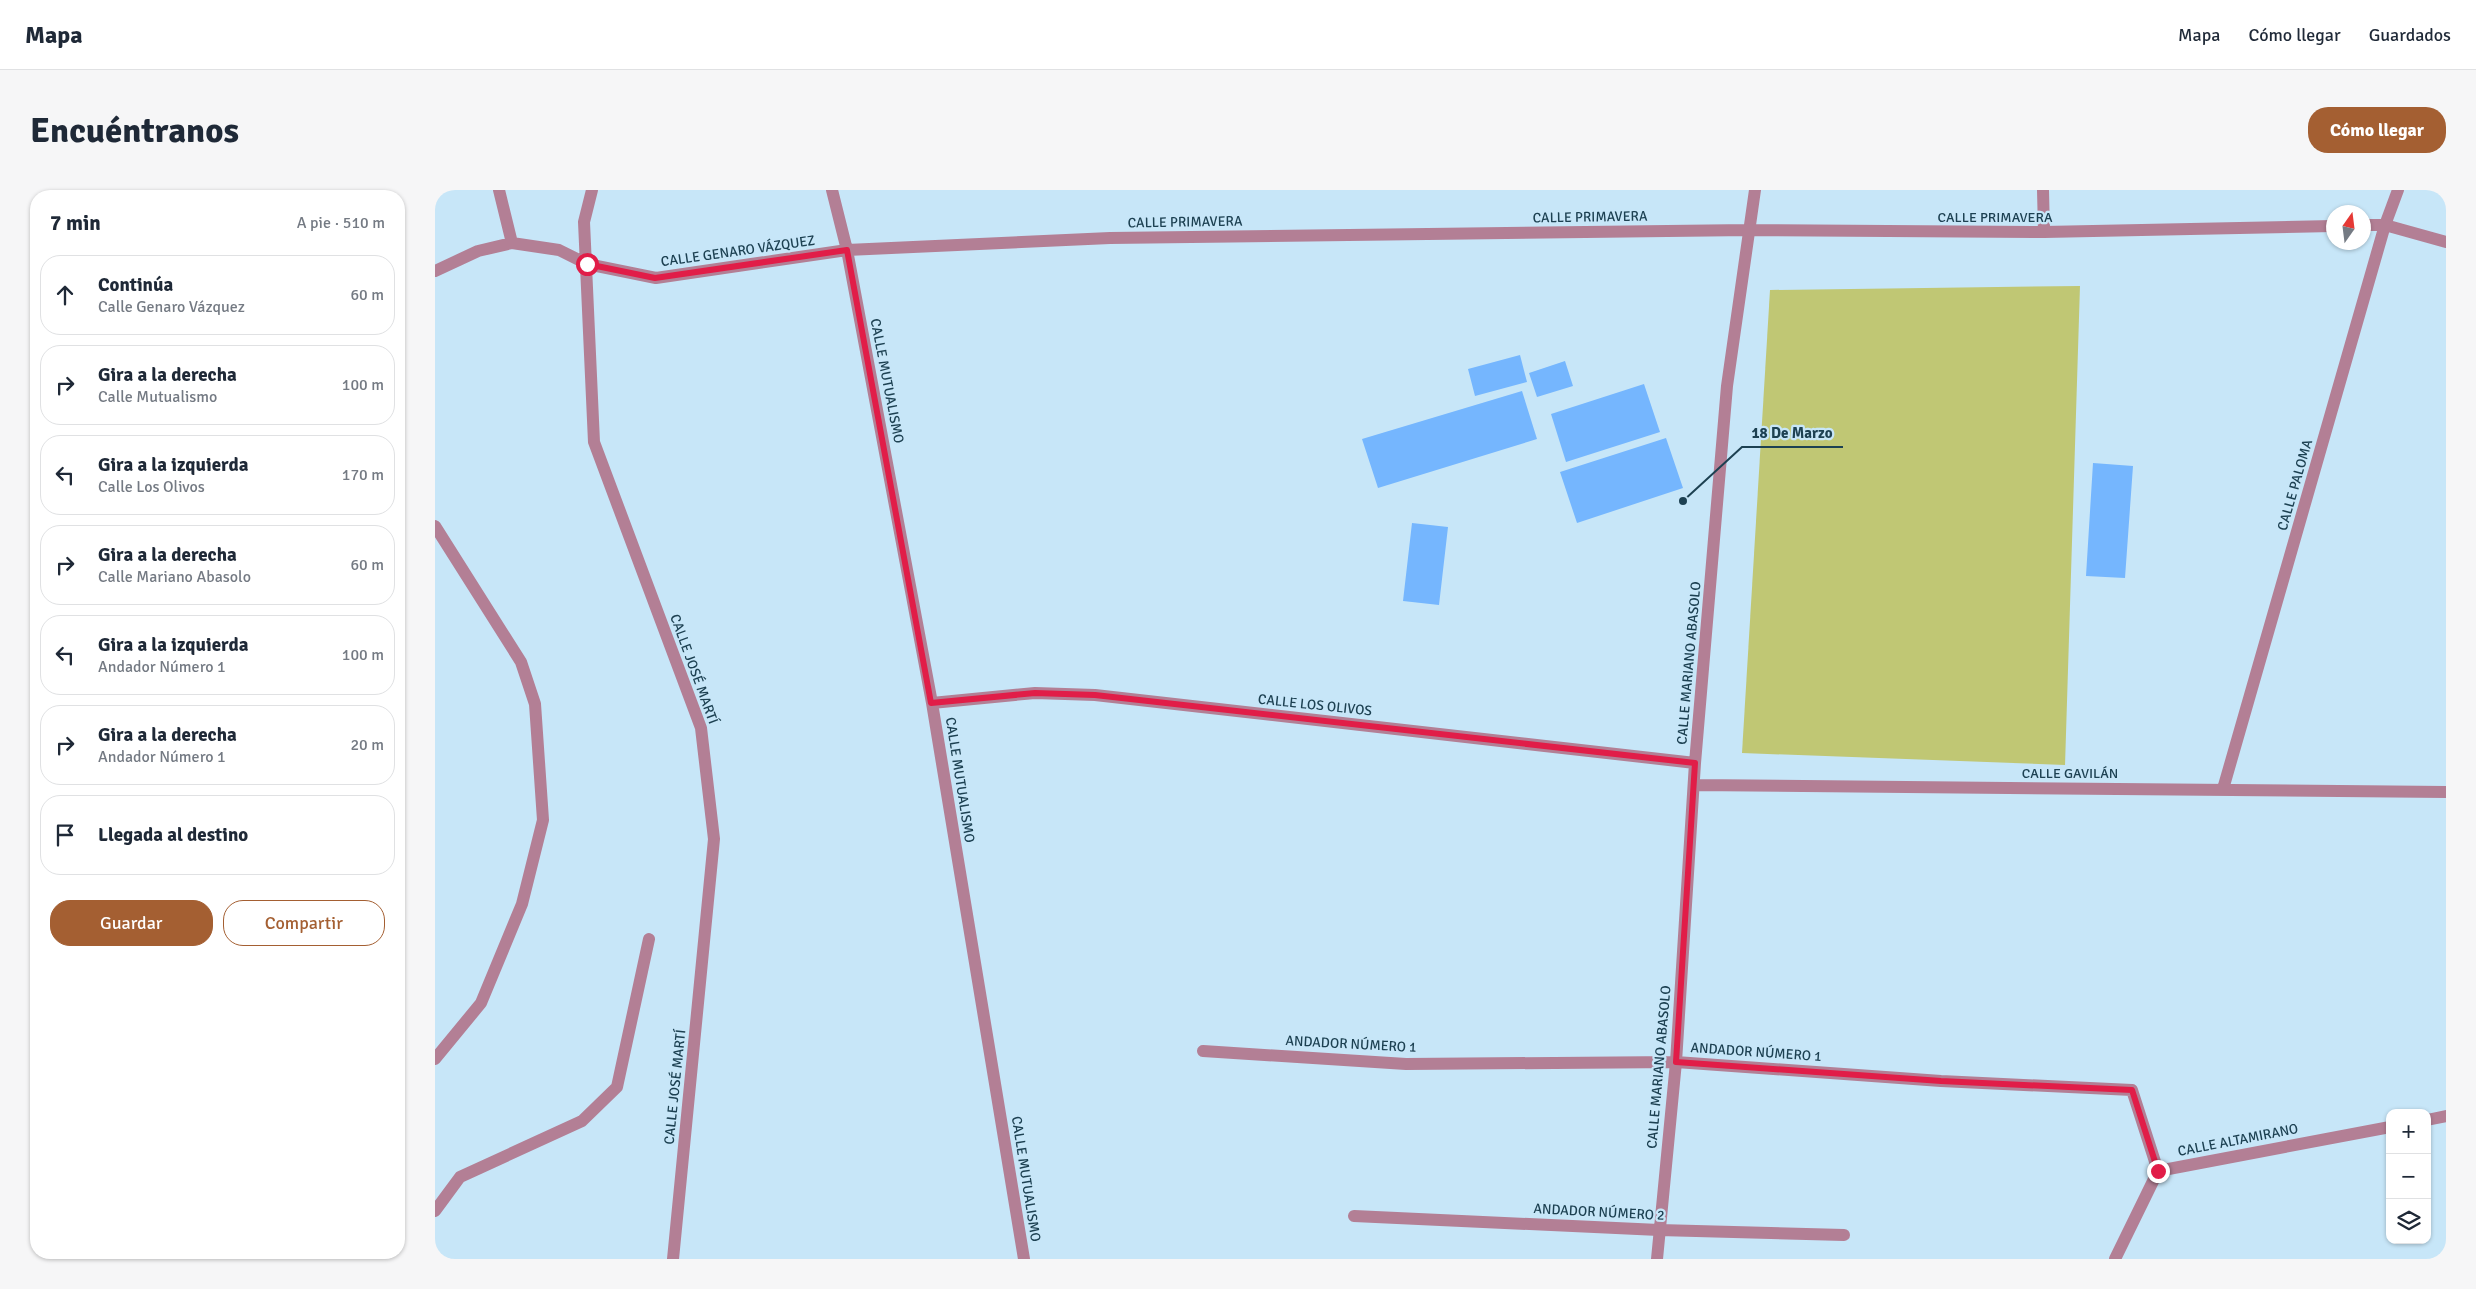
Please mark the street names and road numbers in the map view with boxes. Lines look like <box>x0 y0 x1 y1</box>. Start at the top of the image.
street label: CALLE PRIMAVERA <box>1532 207 1648 227</box>
street label: CALLE PRIMAVERA <box>1938 209 2053 226</box>
street label: CALLE PRIMAVERA <box>1127 212 1243 232</box>
street label: CALLE GENARO VÁZQUEZ <box>660 232 816 270</box>
street label: CALLE MUTUALISMO <box>867 317 907 445</box>
street label: CALLE PALOMA <box>2274 437 2316 533</box>
street label: CALLE MARIANO ABASOLO <box>1673 581 1705 745</box>
street label: CALLE JOSÉ MARTÍ <box>666 612 722 727</box>
street label: CALLE LOS OLIVOS <box>1257 691 1373 719</box>
street label: CALLE MUTUALISMO <box>942 716 978 844</box>
street label: CALLE GAVILÁN <box>2022 765 2118 782</box>
street label: CALLE MARIANO ABASOLO <box>1643 985 1675 1149</box>
street label: CALLE JOSÉ MARTÍ <box>661 1028 690 1145</box>
street label: ANDADOR NÚMERO 1 <box>1285 1032 1417 1056</box>
street label: ANDADOR NÚMERO 1 <box>1690 1039 1822 1065</box>
street label: CALLE MUTUALISMO <box>1008 1115 1044 1243</box>
street label: CALLE ALTAMIRANO <box>2176 1120 2300 1160</box>
street label: ANDADOR NÚMERO 2 <box>1533 1200 1665 1224</box>

